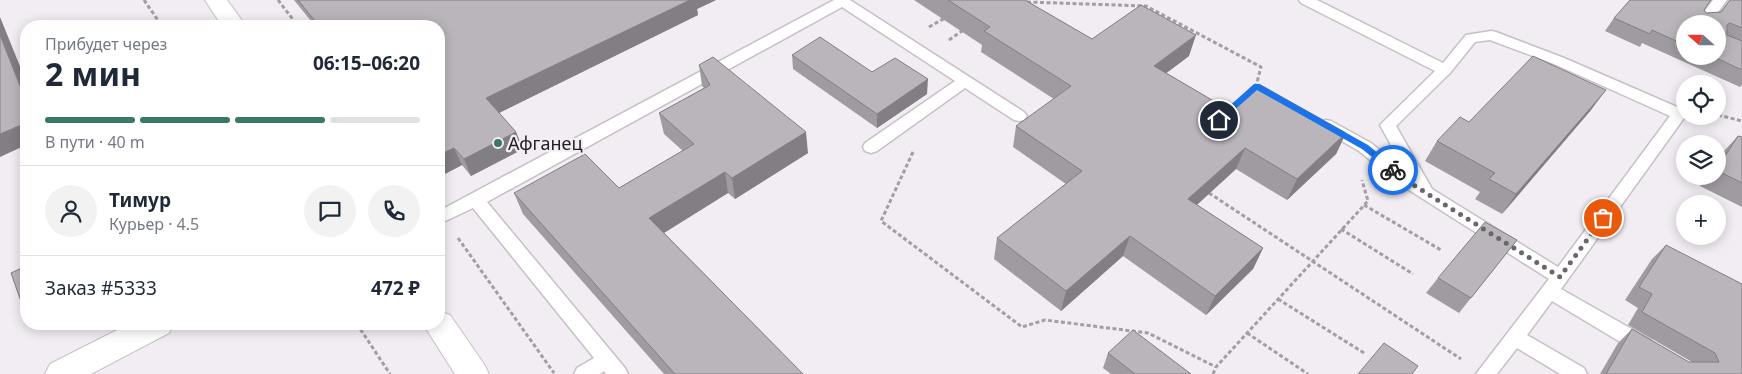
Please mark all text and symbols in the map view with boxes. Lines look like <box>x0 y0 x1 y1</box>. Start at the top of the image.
north arrow <box>1676 15 1726 65</box>
map controls <box>1676 15 1726 245</box>
text: Прибудет через <box>45 33 167 55</box>
text: 06:15–06:20 <box>313 50 420 76</box>
text: 2 мин <box>45 52 141 95</box>
button: locate <box>1676 75 1726 125</box>
pin <box>1198 99 1240 141</box>
icon: home <box>1205 106 1233 134</box>
text: В пути · 40 m <box>45 131 145 153</box>
place label: Афганец <box>508 131 582 155</box>
button: layers <box>1676 135 1726 185</box>
marker: Афганец <box>492 137 504 149</box>
courier <box>1368 145 1418 195</box>
icon: bike <box>1379 156 1407 184</box>
button: person <box>45 185 97 237</box>
button: chat <box>304 185 356 237</box>
button: phone <box>368 185 420 237</box>
text: Тимур <box>109 187 171 213</box>
button: + <box>1676 195 1726 245</box>
pin <box>1582 197 1624 239</box>
icon: bag <box>1589 204 1617 232</box>
text: Курьер · 4.5 <box>109 213 199 235</box>
text: Заказ #5333 <box>45 275 157 301</box>
text: 472 ₽ <box>371 275 420 301</box>

